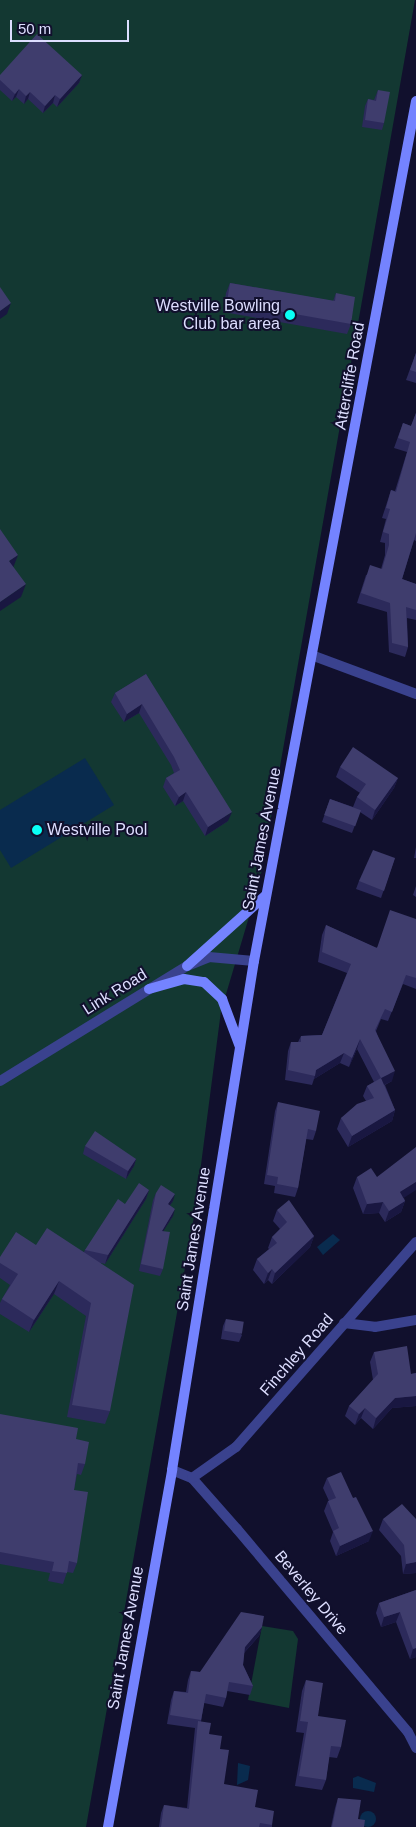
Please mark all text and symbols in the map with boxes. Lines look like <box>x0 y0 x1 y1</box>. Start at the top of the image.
scale bar <box>12 10 131 42</box>
text: 50 m <box>18 20 51 37</box>
place label: Westville Bowling Club bar area <box>156 296 280 334</box>
marker: Westville Bowling Club bar area <box>284 309 296 321</box>
street label: Attercliffe Road <box>331 321 369 431</box>
street label: Saint James Avenue <box>239 765 285 913</box>
place label: Westville Pool <box>47 820 147 840</box>
marker: Westville Pool <box>31 824 43 836</box>
street label: Link Road <box>79 965 151 1019</box>
street label: Saint James Avenue <box>173 1165 215 1313</box>
street label: Finchley Road <box>256 1310 338 1400</box>
street label: Beverley Drive <box>270 1547 352 1639</box>
street label: Saint James Avenue <box>104 1564 148 1712</box>

